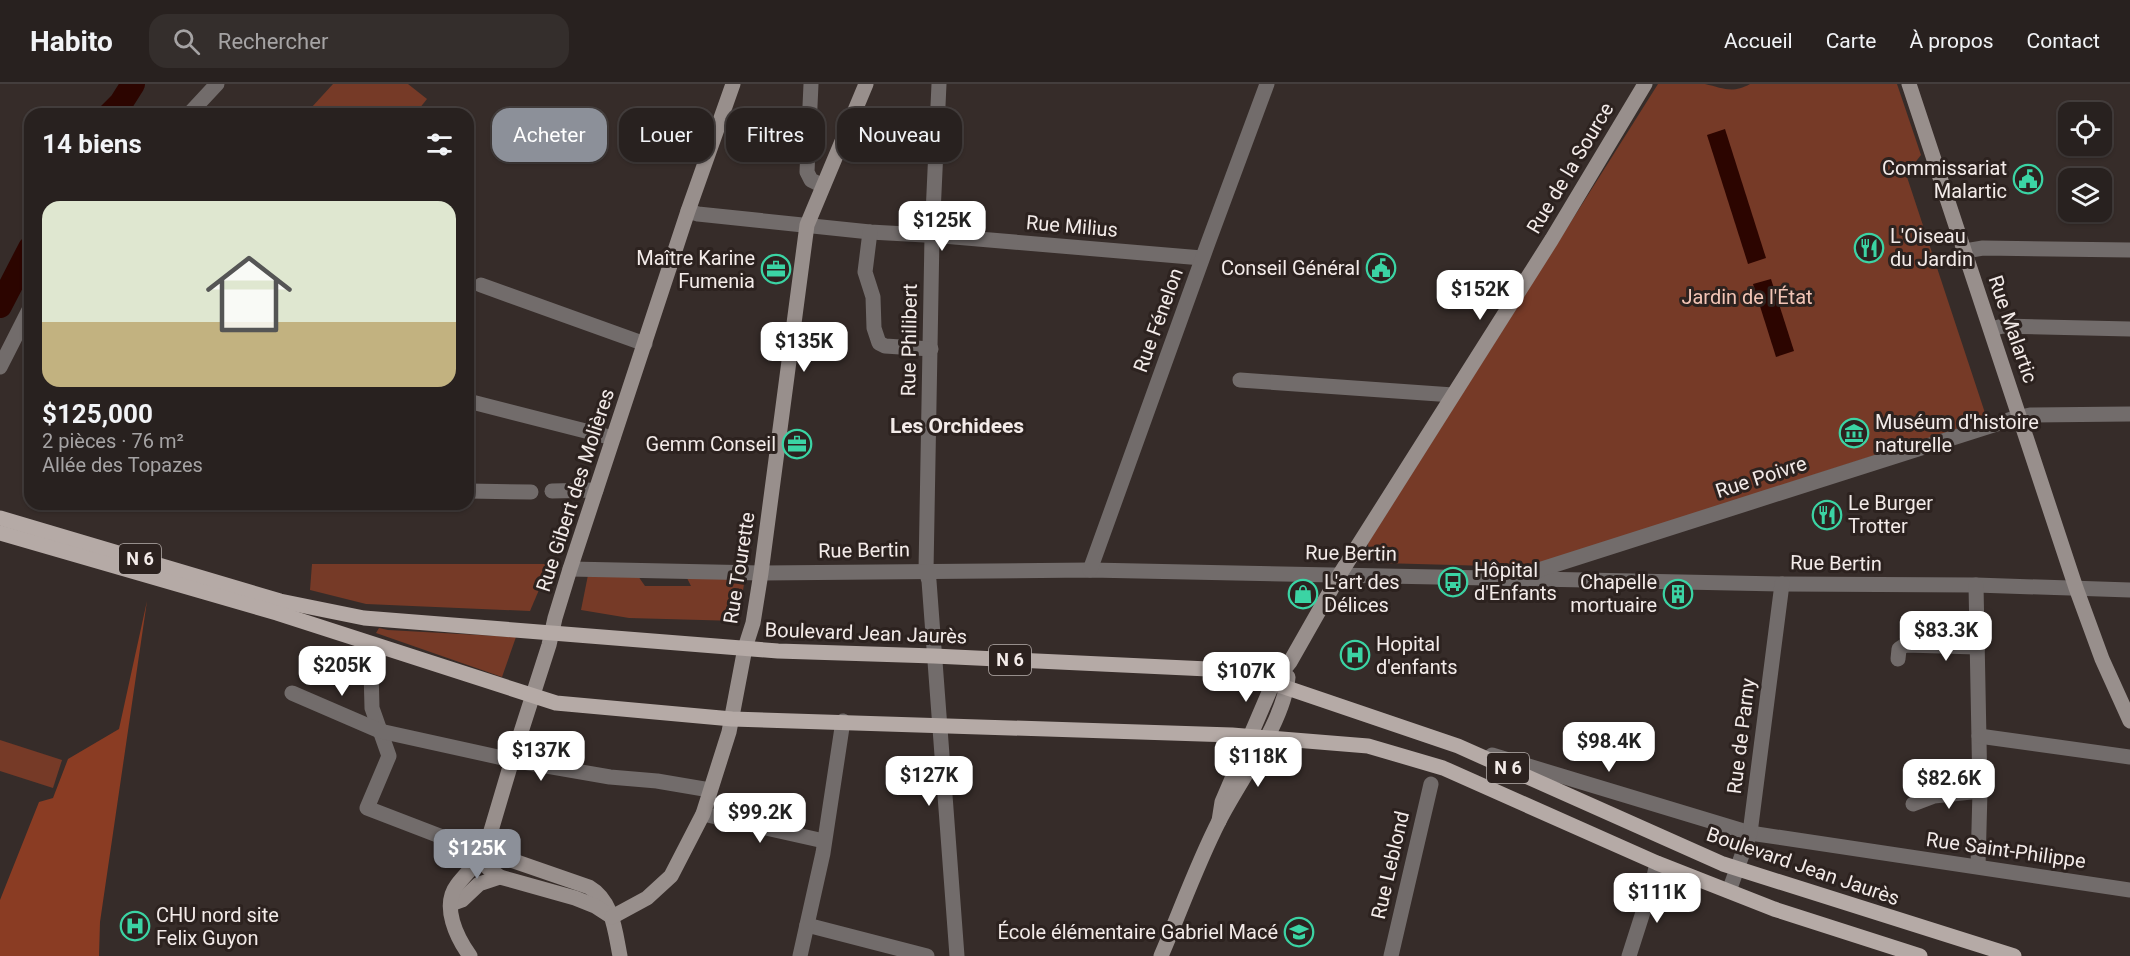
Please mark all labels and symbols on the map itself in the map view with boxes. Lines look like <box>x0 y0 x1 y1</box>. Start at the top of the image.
street label: Rue de la Source <box>1521 98 1619 238</box>
place label: Commissariat Malartic <box>1882 156 2007 203</box>
public building icon: Commissariat Malartic <box>2012 163 2044 195</box>
pin: $125K <box>900 201 984 252</box>
street label: Rue Milius <box>1025 210 1119 242</box>
place label: L'Oiseau du Jardin <box>1890 224 1973 271</box>
restaurant icon: L'Oiseau du Jardin <box>1853 232 1885 264</box>
place label: Maître Karine Fumenia <box>636 246 755 293</box>
public building icon: Conseil Général <box>1365 252 1397 284</box>
office icon: Maître Karine Fumenia <box>760 253 792 285</box>
place label: Conseil Général <box>1221 256 1360 280</box>
street label: Rue Fénelon <box>1128 265 1188 375</box>
pin: $152K <box>1438 270 1522 321</box>
street label: Rue Malartic <box>1983 272 2043 386</box>
street label: Rue Philibert <box>896 283 922 397</box>
park label: Jardin de l'État <box>1681 285 1813 309</box>
pin: $135K <box>762 322 846 373</box>
street label: Rue Gibert des Molières <box>531 386 619 594</box>
place label: Muséum d'histoire naturelle <box>1875 410 2039 457</box>
district label: Les Orchidees <box>890 414 1024 438</box>
museum icon: Muséum d'histoire naturelle <box>1838 417 1870 449</box>
office icon: Gemm Conseil <box>781 428 813 460</box>
place label: Gemm Conseil <box>646 432 776 456</box>
street label: Rue Poivre <box>1712 451 1810 503</box>
place label: Le Burger Trotter <box>1848 491 1933 538</box>
restaurant icon: Le Burger Trotter <box>1811 499 1843 531</box>
street label: Rue Tourette <box>718 510 760 626</box>
street label: Rue Bertin <box>818 537 910 563</box>
street label: Rue Bertin <box>1305 540 1397 566</box>
road number: N 6 <box>119 544 161 574</box>
street label: Rue Bertin <box>1790 550 1882 576</box>
place label: Hôpital d'Enfants <box>1474 558 1557 605</box>
bus stop icon: Hôpital d'Enfants <box>1437 566 1469 598</box>
place label: L'art des Délices <box>1324 570 1400 617</box>
place label: Chapelle mortuaire <box>1570 570 1657 617</box>
shop icon: L'art des Délices <box>1287 578 1319 610</box>
building icon: Chapelle mortuaire <box>1662 578 1694 610</box>
pin: $83.3K <box>1897 611 1995 662</box>
street label: Boulevard Jean Jaurès <box>764 617 968 649</box>
place label: Hopital d'enfants <box>1376 632 1458 679</box>
hospital icon: Hopital d'enfants <box>1339 639 1371 671</box>
road number: N 6 <box>989 645 1031 675</box>
pin: $205K <box>300 646 384 697</box>
pin: $107K <box>1204 652 1288 703</box>
street label: Rue de Parny <box>1722 676 1760 795</box>
pin: $98.4K <box>1560 722 1658 773</box>
pin: $137K <box>499 731 583 782</box>
pin: $118K <box>1216 737 1300 788</box>
road number: N 6 <box>1487 753 1529 783</box>
pin: $127K <box>887 756 971 807</box>
pin: $82.6K <box>1900 759 1998 810</box>
pin: $99.2K <box>711 793 809 844</box>
street label: Rue Leblond <box>1366 809 1414 921</box>
street label: Boulevard Jean Jaurès <box>1703 822 1903 910</box>
street label: Rue Saint-Philippe <box>1925 827 2087 873</box>
pin: $125K <box>435 829 519 880</box>
pin: $111K <box>1615 873 1699 924</box>
place label: CHU nord site Felix Guyon <box>156 903 279 950</box>
hospital icon: CHU nord site Felix Guyon <box>119 910 151 942</box>
school or university icon: École élémentaire Gabriel Macé <box>1283 916 1315 948</box>
place label: École élémentaire Gabriel Macé <box>998 920 1278 944</box>

